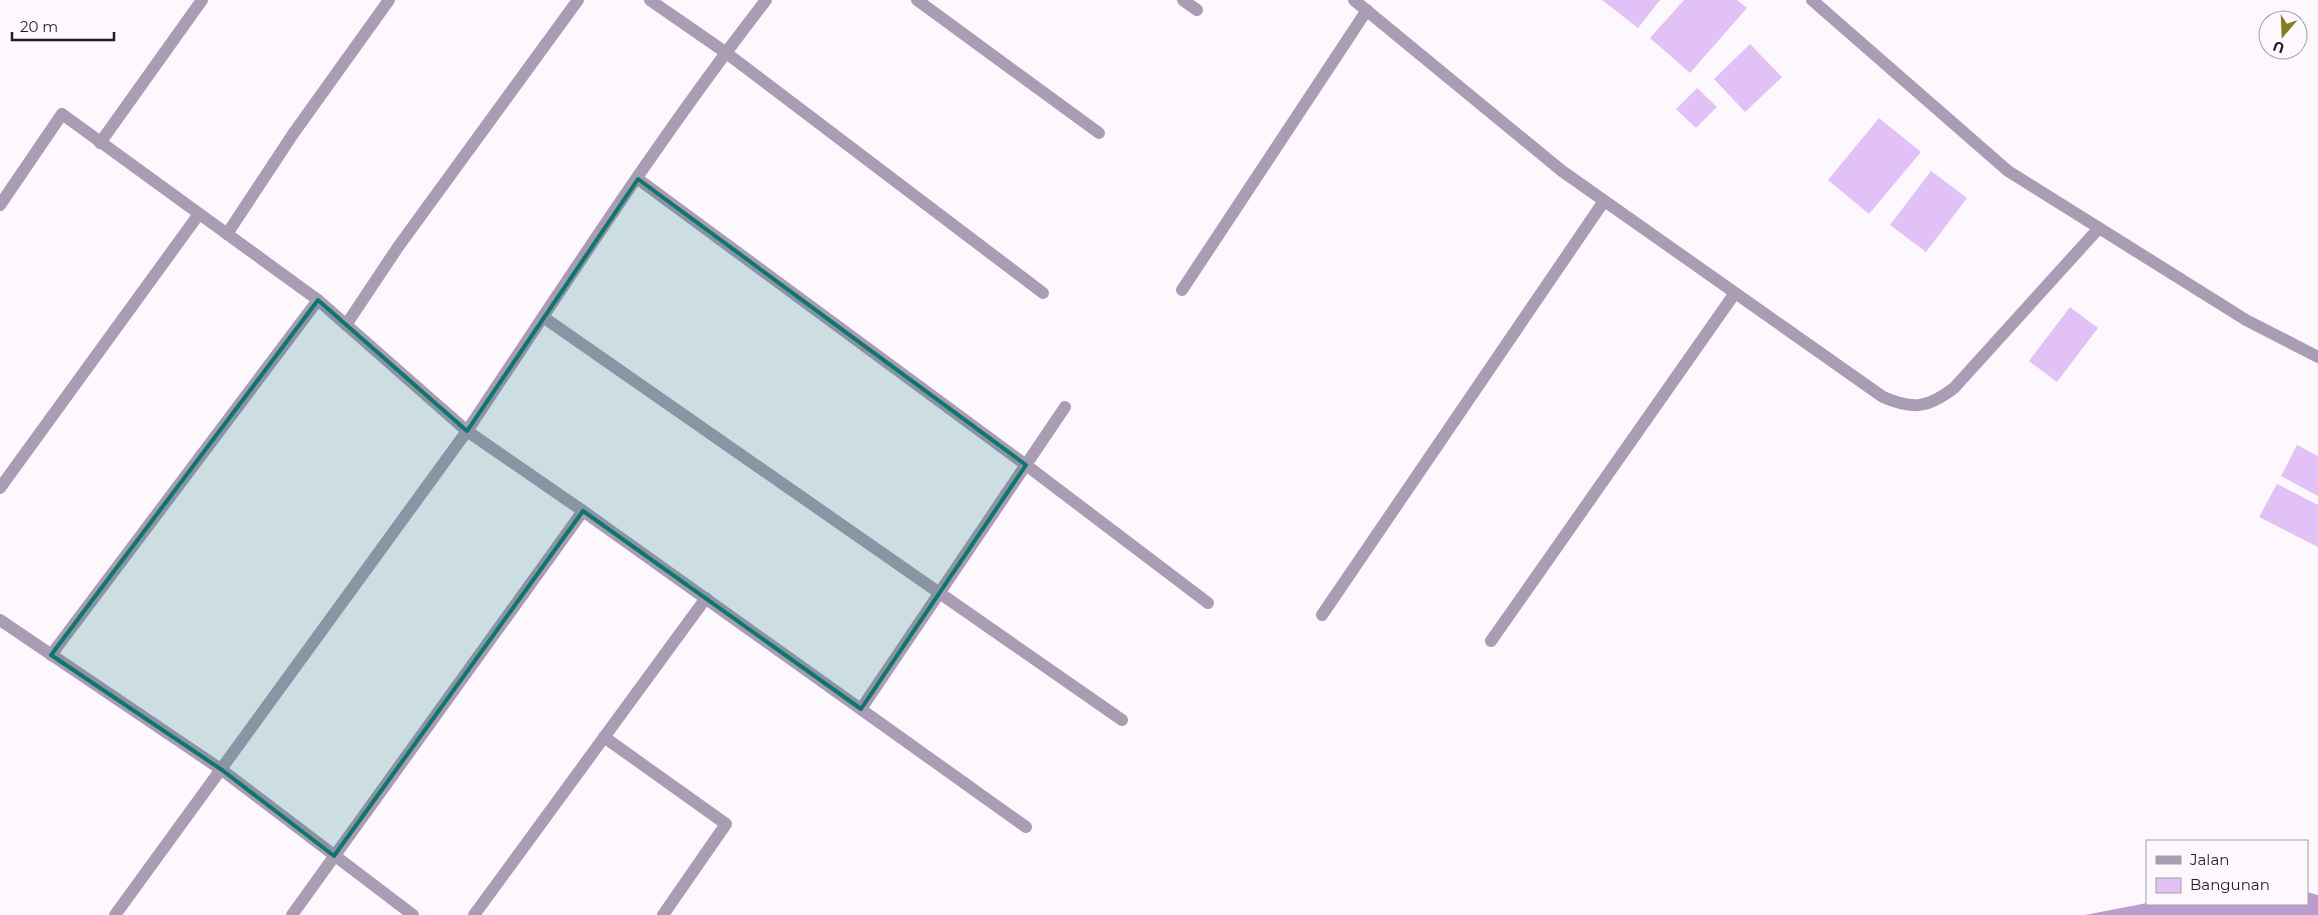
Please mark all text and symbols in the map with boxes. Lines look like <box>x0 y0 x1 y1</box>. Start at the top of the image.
scale bar <box>12 10 115 42</box>
north arrow <box>2258 10 2308 60</box>
text: 20 m <box>20 17 58 36</box>
text: U <box>2271 37 2287 58</box>
legend <box>2146 840 2308 905</box>
text: Jalan <box>2189 850 2229 869</box>
text: Bangunan <box>2190 875 2270 894</box>

